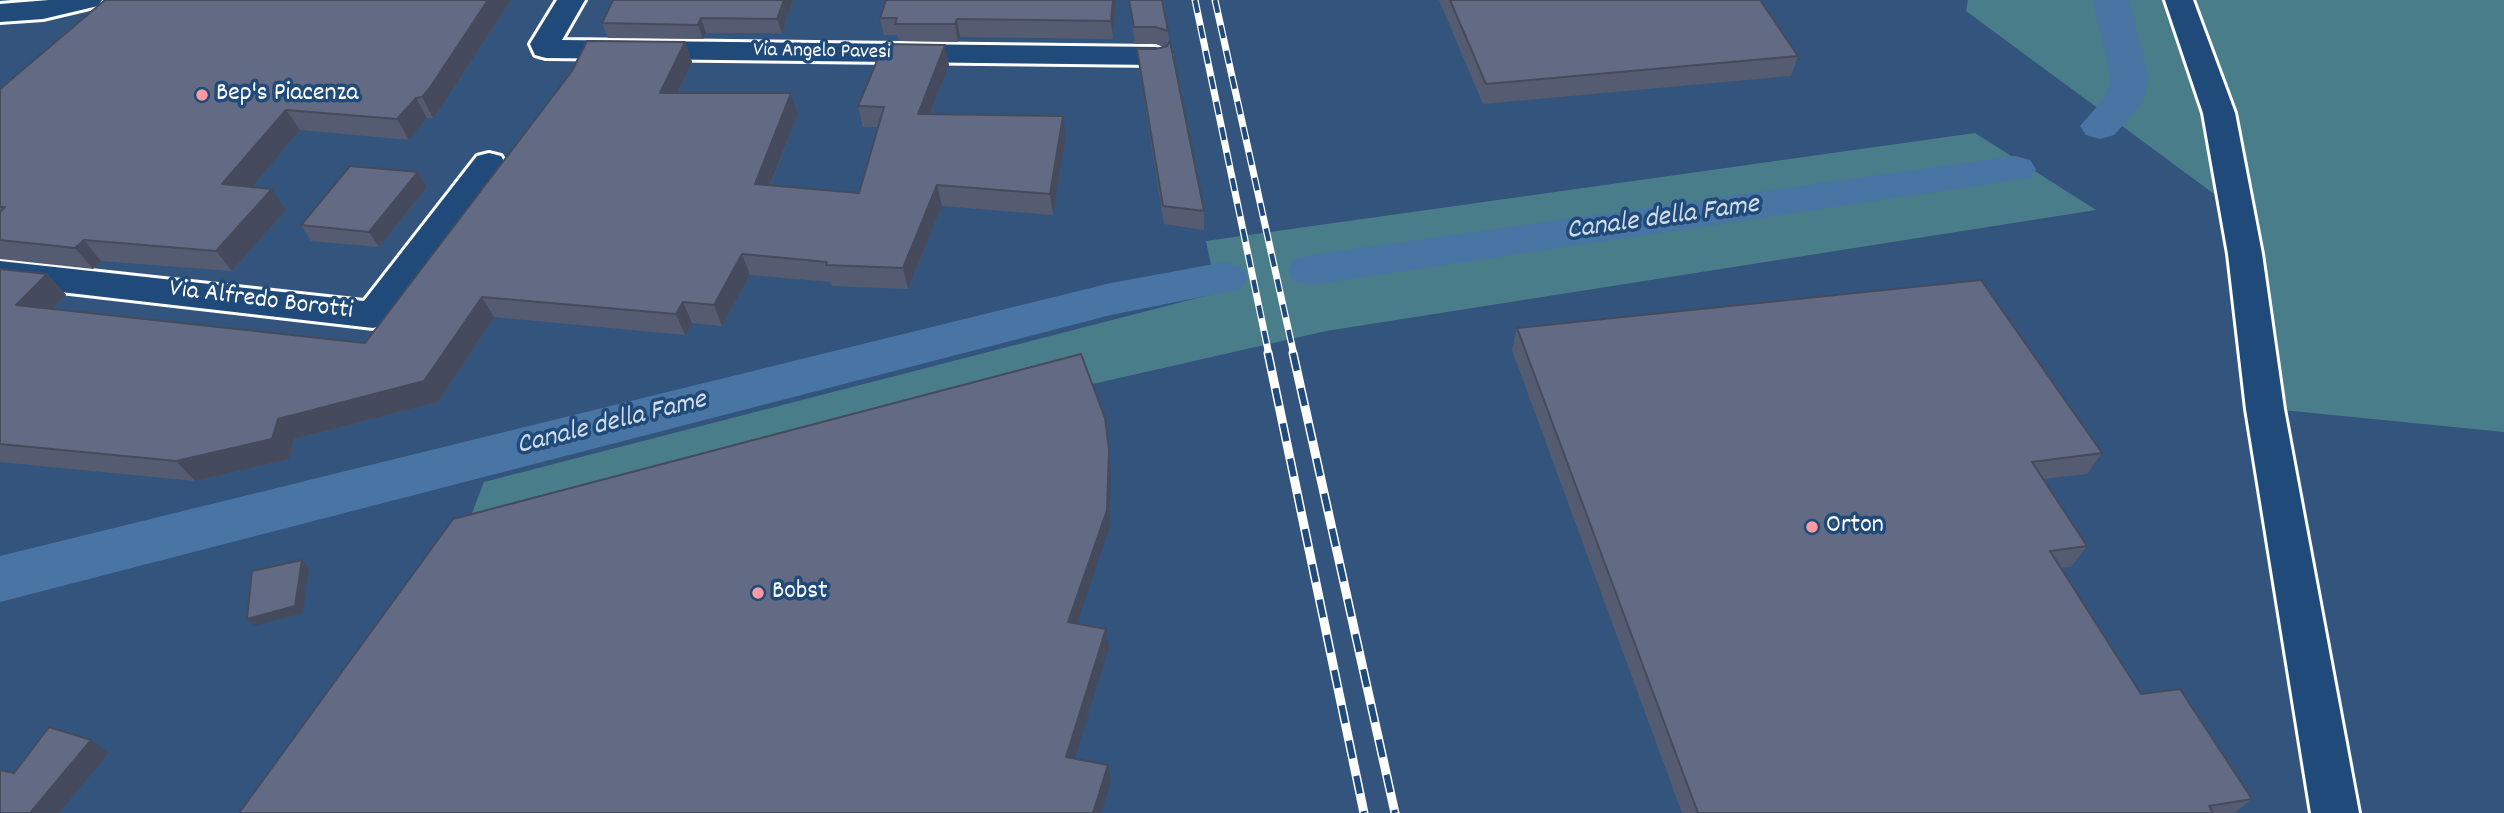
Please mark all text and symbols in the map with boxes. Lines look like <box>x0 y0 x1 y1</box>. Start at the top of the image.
street label: Via Angelo Pavesi <box>753 39 891 67</box>
place label: Bep's Piacenza <box>216 79 359 111</box>
marker: Bep's Piacenza <box>194 87 210 103</box>
water label: Canale della Fame <box>1565 190 1761 250</box>
street label: Via Alfredo Borotti <box>167 275 355 329</box>
water label: Canale della Fame <box>514 385 710 465</box>
place label: Orton <box>1826 511 1884 543</box>
marker: Orton <box>1804 519 1820 535</box>
place label: Bobst <box>772 577 828 609</box>
marker: Bobst <box>750 585 766 601</box>

